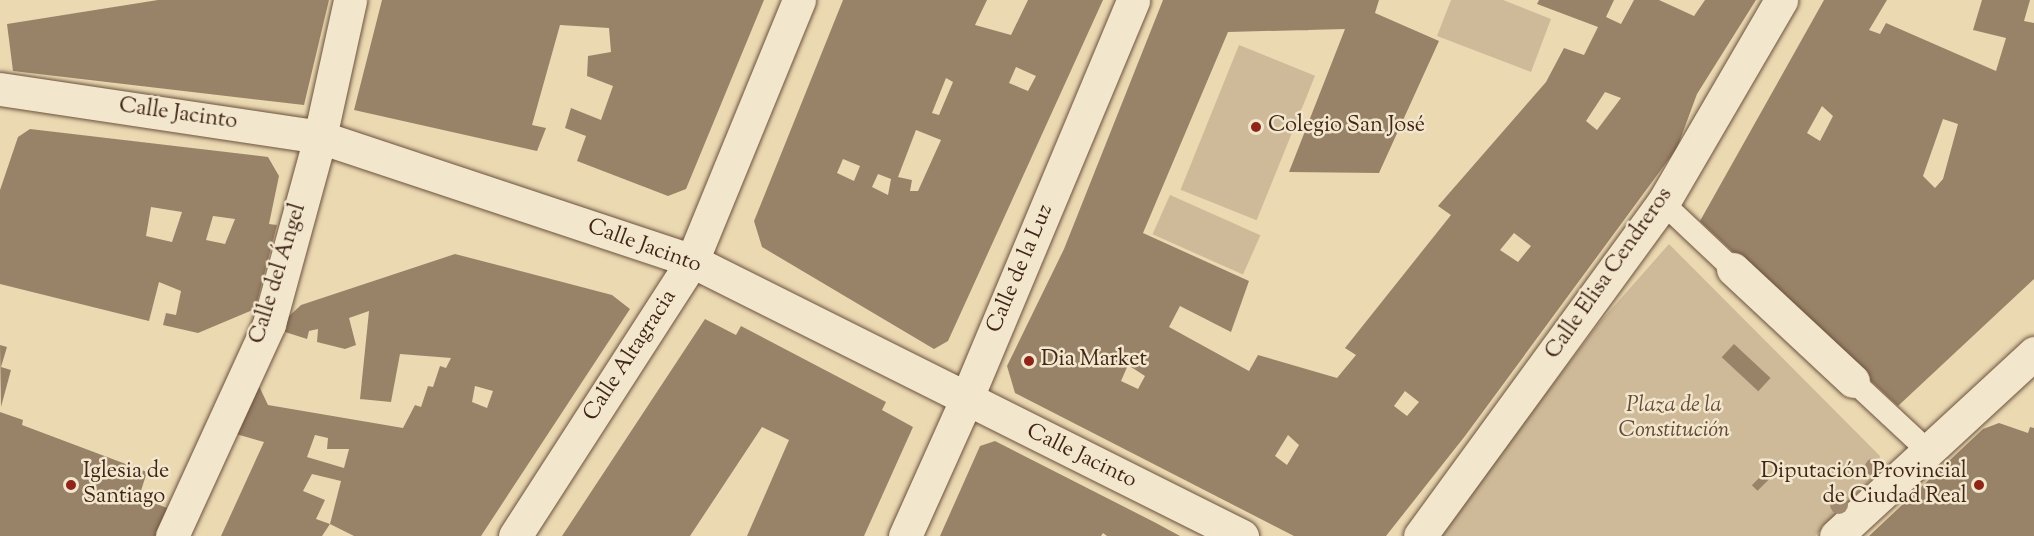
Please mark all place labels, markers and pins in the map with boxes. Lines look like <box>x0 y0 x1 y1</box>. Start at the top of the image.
place label: Colegio San José <box>1268 114 1425 140</box>
marker: Colegio San José <box>1249 120 1263 134</box>
place label: Dia Market <box>1041 348 1147 374</box>
marker: Dia Market <box>1022 354 1036 368</box>
place label: Iglesia de Santiago <box>83 459 169 511</box>
place label: Diputación Provincial de Ciudad Real <box>1761 459 1967 511</box>
marker: Iglesia de Santiago <box>64 478 78 492</box>
marker: Diputación Provincial de Ciudad Real <box>1972 478 1986 492</box>

